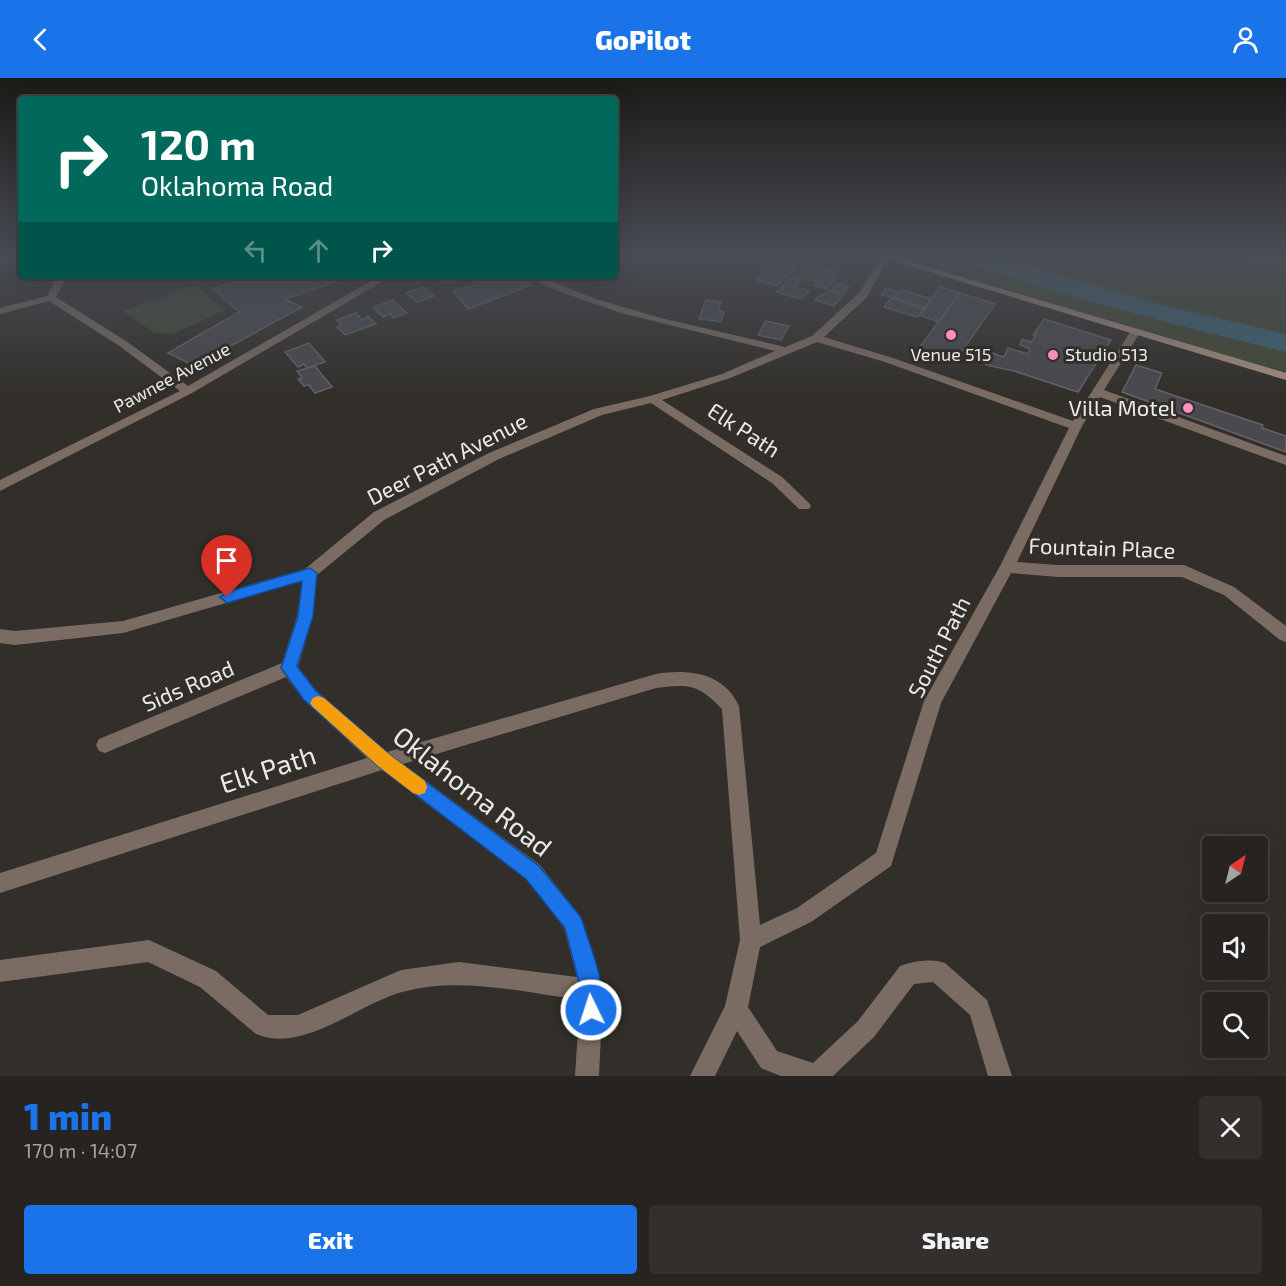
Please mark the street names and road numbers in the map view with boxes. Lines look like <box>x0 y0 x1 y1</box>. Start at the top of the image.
street label: Pawnee Avenue <box>109 337 234 417</box>
street label: Elk Path <box>704 396 786 462</box>
street label: Deer Path Avenue <box>362 407 531 510</box>
street label: Fountain Place <box>1028 531 1176 563</box>
street label: South Path <box>902 592 975 701</box>
street label: Sids Road <box>138 654 237 716</box>
street label: Oklahoma Road <box>388 719 559 862</box>
street label: Elk Path <box>215 738 320 799</box>

